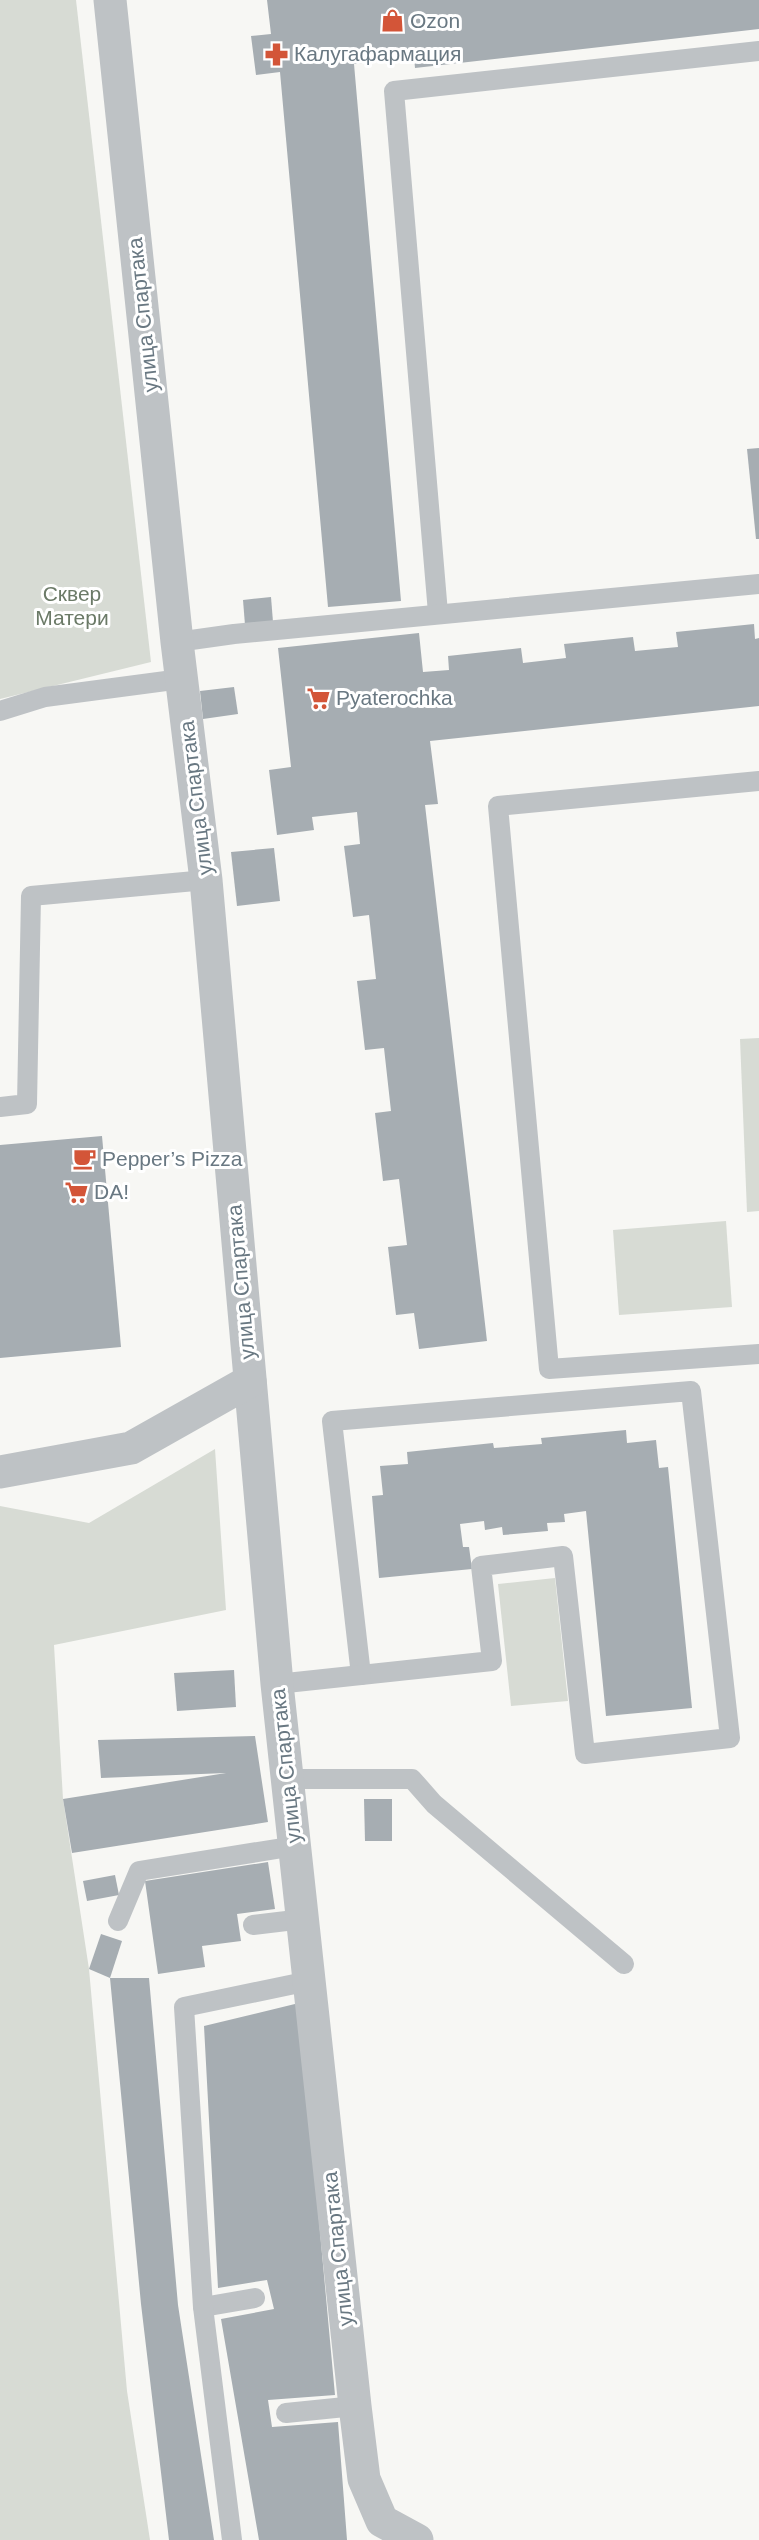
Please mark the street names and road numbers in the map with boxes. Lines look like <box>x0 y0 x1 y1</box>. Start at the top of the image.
street label: улица Спартака <box>123 236 162 394</box>
street label: улица Спартака <box>175 719 216 877</box>
street label: улица Спартака <box>222 1203 259 1360</box>
street label: улица Спартака <box>266 1687 305 1845</box>
street label: улица Спартака <box>318 2170 357 2328</box>

